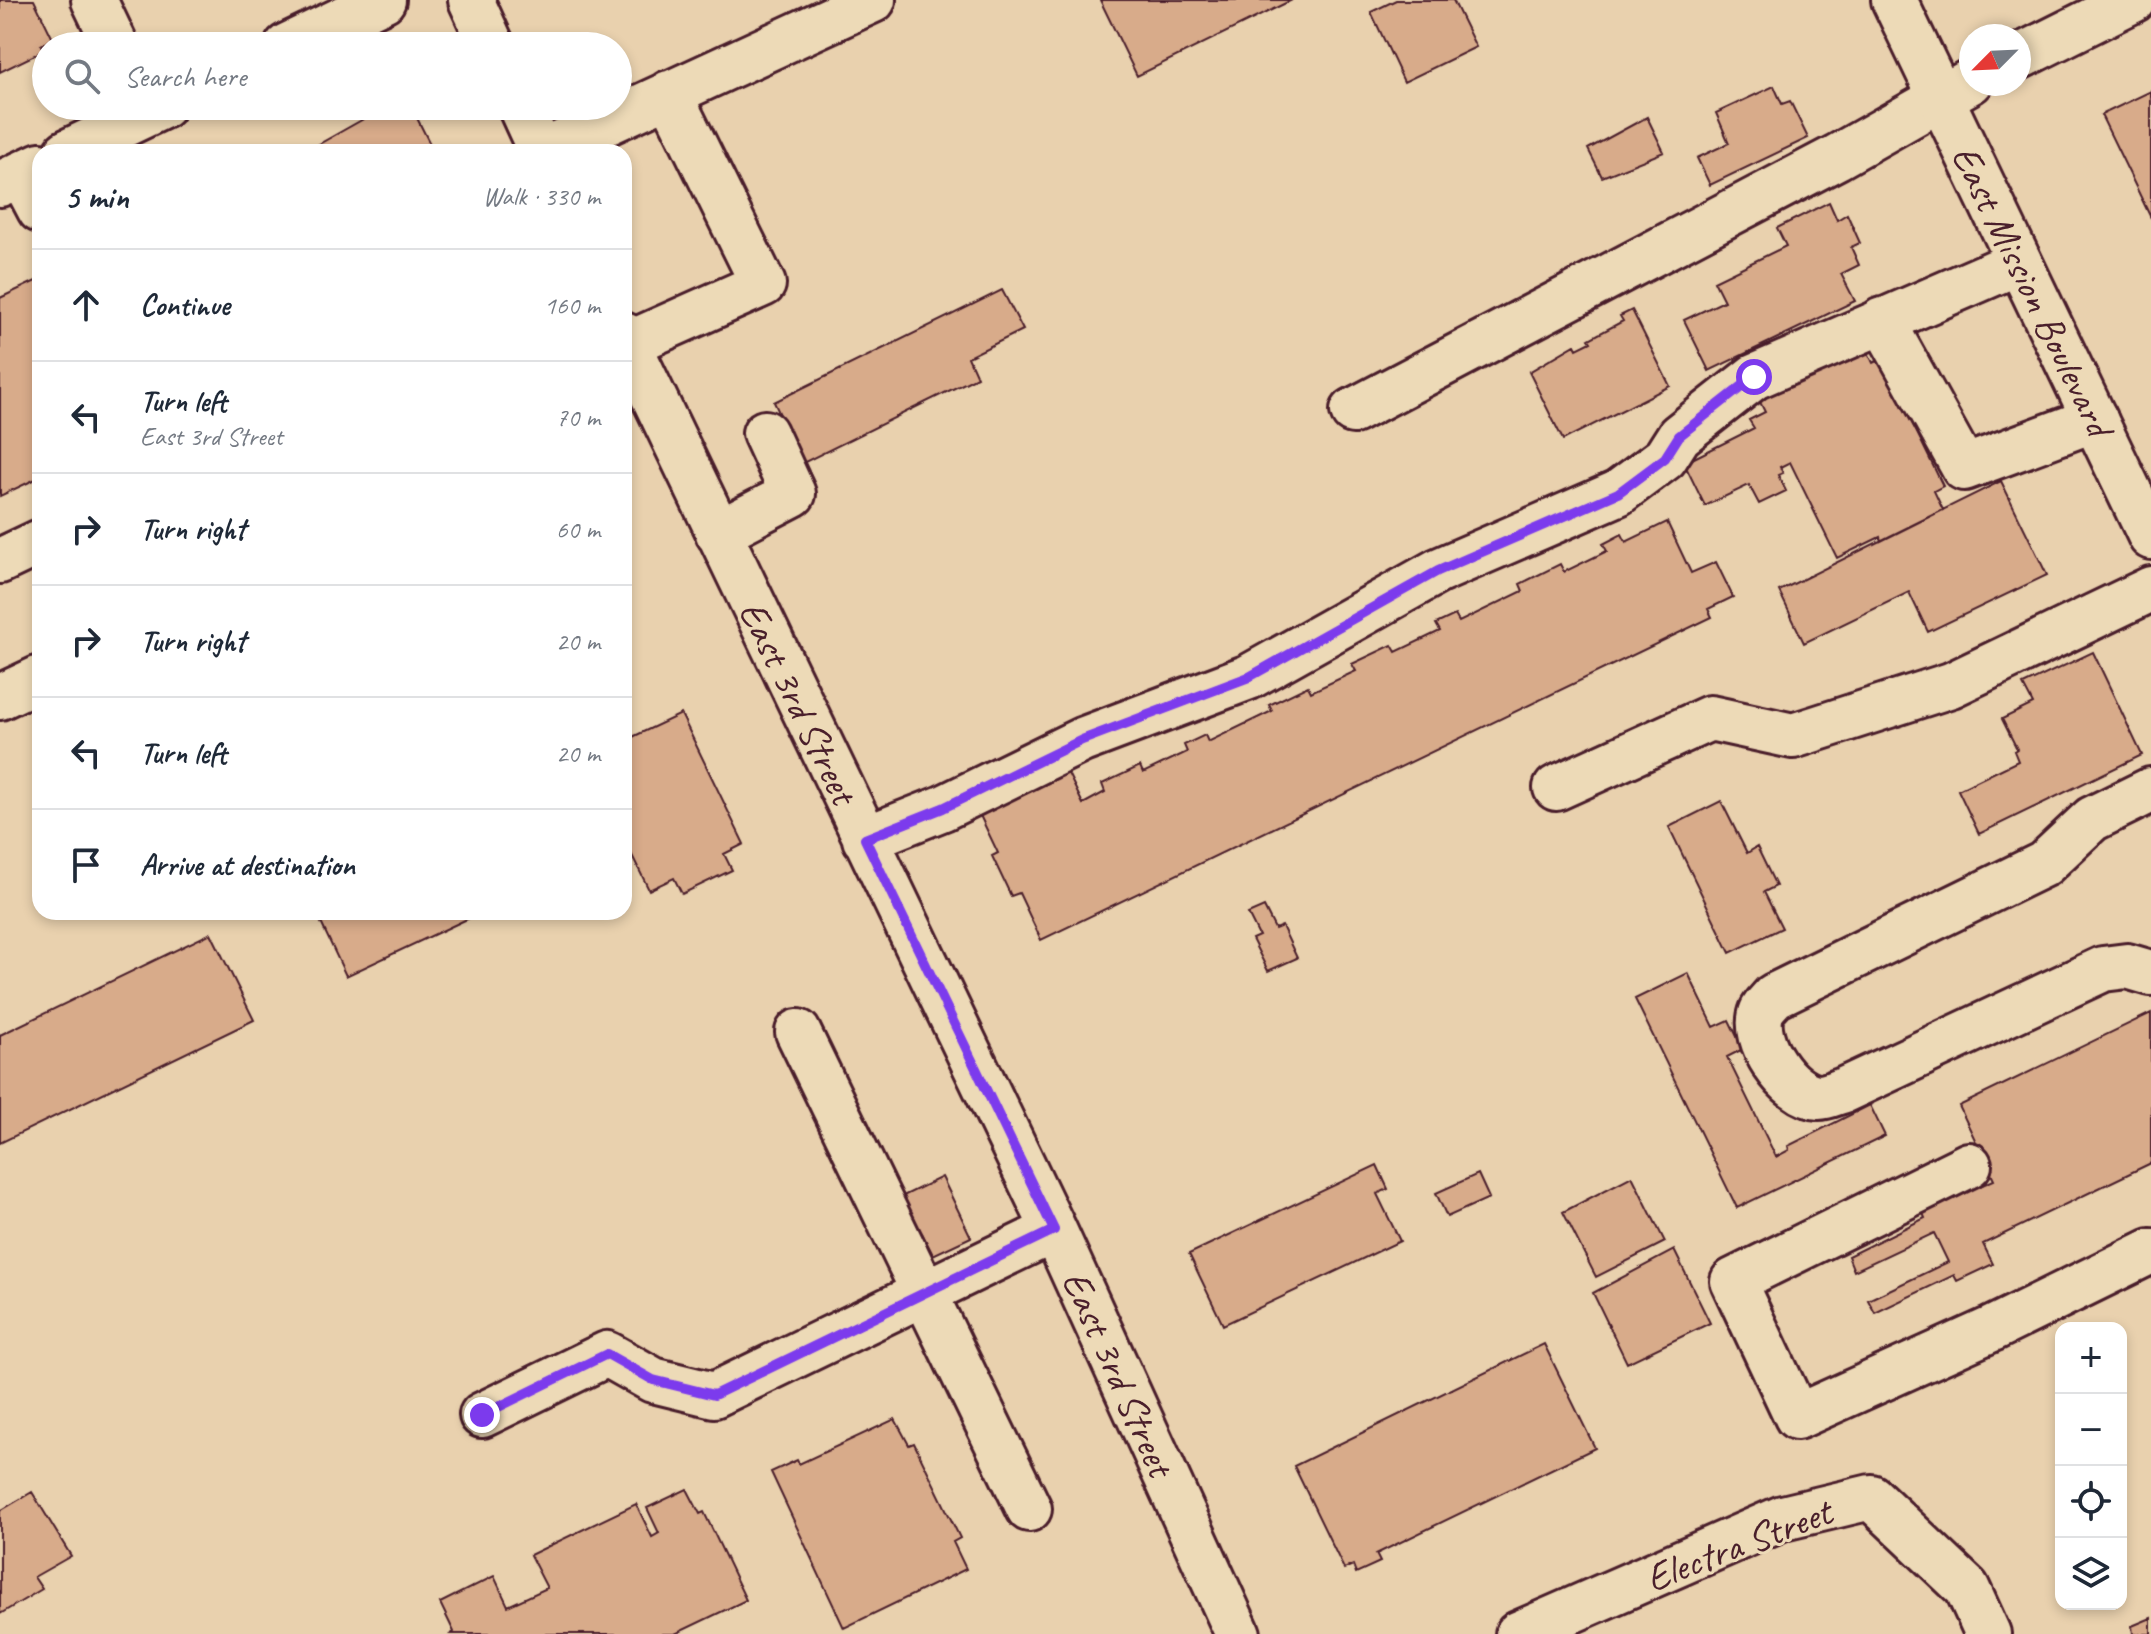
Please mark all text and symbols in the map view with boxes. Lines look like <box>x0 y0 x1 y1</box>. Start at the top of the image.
north arrow <box>1959 24 2031 96</box>
search box <box>32 32 632 120</box>
icon: search <box>60 54 104 98</box>
text: Search here <box>124 57 246 95</box>
street label: East Mission Boulevard <box>1940 137 2126 449</box>
text: 5 min <box>64 175 129 218</box>
text: Walk · 330 m <box>483 180 600 213</box>
icon: ahead <box>64 283 108 327</box>
text: Continue <box>140 286 230 324</box>
text: 160 m <box>544 289 600 322</box>
route start <box>1736 359 1772 395</box>
text: Turn left <box>140 382 227 420</box>
icon: left <box>64 395 108 439</box>
text: 70 m <box>556 401 600 434</box>
text: East 3rd Street <box>140 420 283 453</box>
icon: right <box>64 507 108 551</box>
text: Turn right <box>140 510 245 548</box>
text: 60 m <box>556 513 600 546</box>
street label: East 3rd Street <box>728 593 870 815</box>
icon: right <box>64 619 108 663</box>
text: Turn right <box>140 622 245 660</box>
text: 20 m <box>556 625 600 658</box>
icon: left <box>64 731 108 775</box>
text: Turn left <box>140 734 227 772</box>
text: 20 m <box>556 737 600 770</box>
icon: arrive <box>64 843 108 887</box>
text: Arrive at destination <box>140 846 355 884</box>
street label: East 3rd Street <box>1051 1263 1187 1487</box>
map controls <box>2055 1322 2127 1610</box>
button: + <box>2055 1322 2127 1394</box>
button: − <box>2055 1394 2127 1466</box>
route end <box>464 1397 500 1433</box>
button: locate <box>2055 1466 2127 1538</box>
street label: Electra Street <box>1639 1485 1842 1603</box>
button: layers <box>2055 1538 2127 1610</box>

